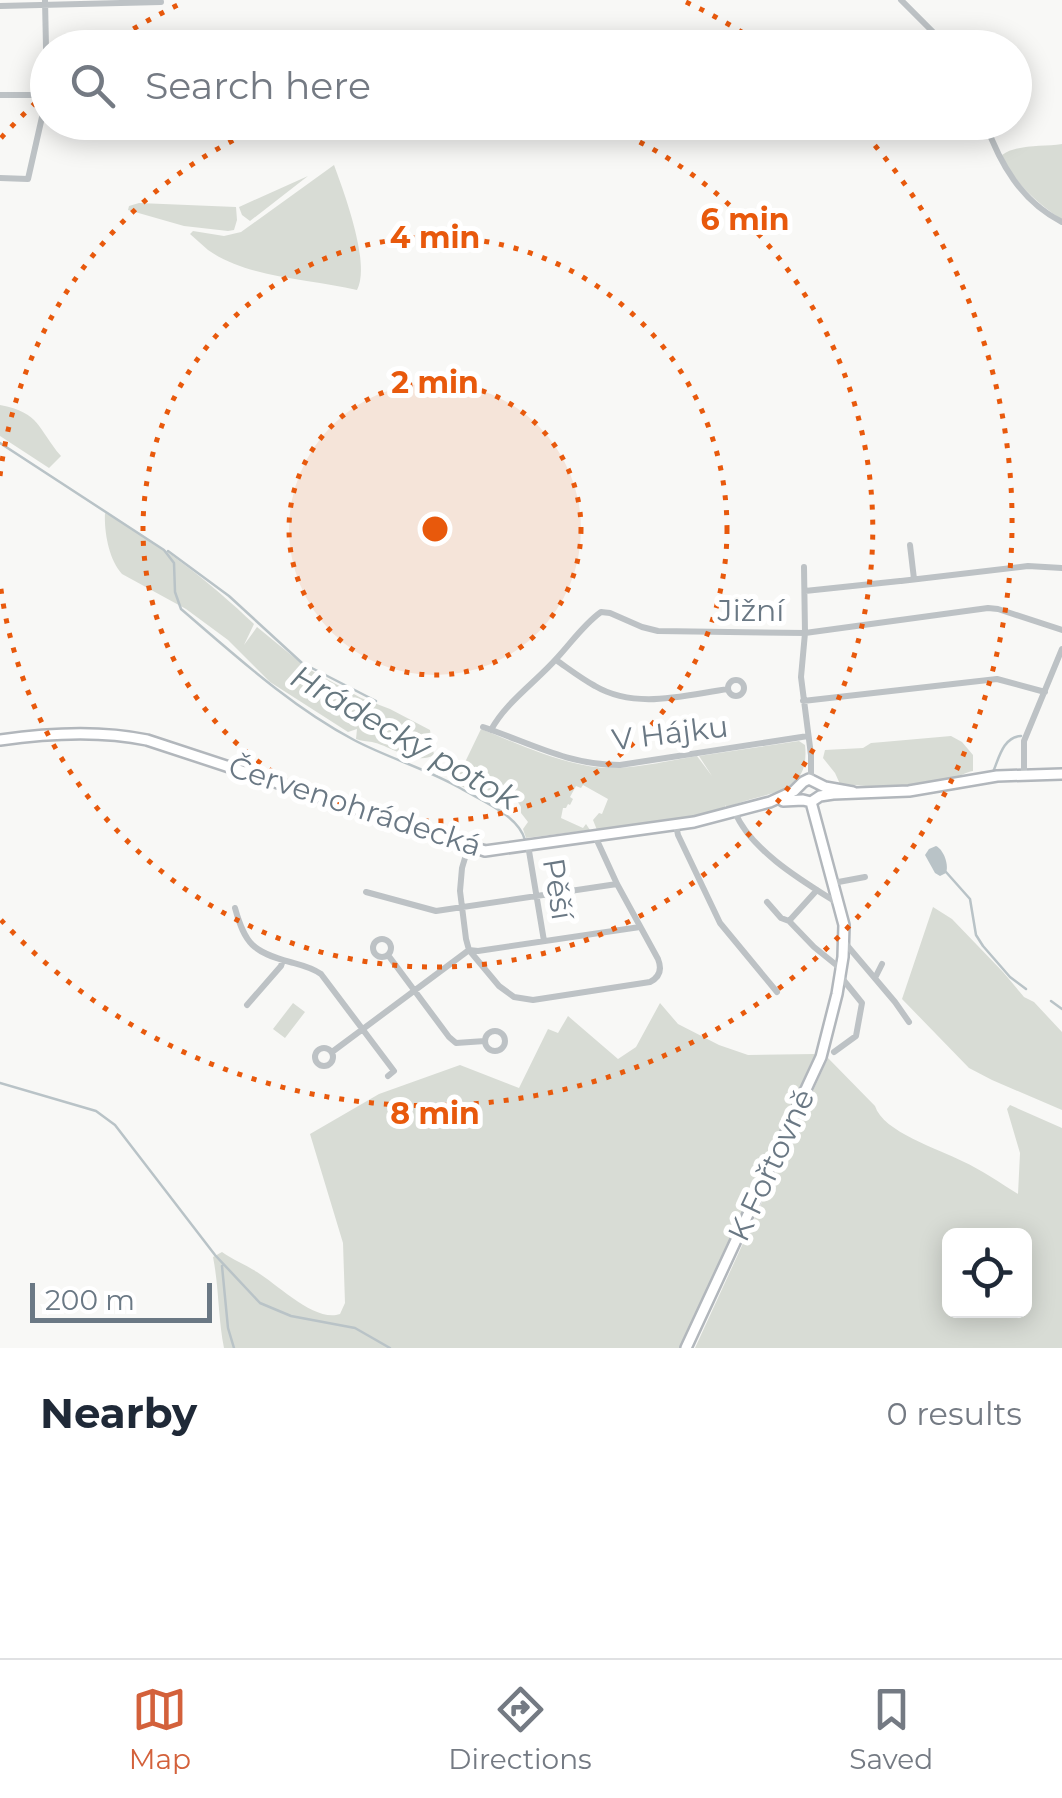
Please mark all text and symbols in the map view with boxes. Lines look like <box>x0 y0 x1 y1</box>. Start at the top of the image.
search box <box>30 30 1032 140</box>
icon: search <box>65 58 120 113</box>
text: Search here <box>145 62 371 109</box>
text: 6 min <box>701 201 789 238</box>
text: 4 min <box>390 219 480 256</box>
text: 2 min <box>391 364 479 401</box>
centre of rings <box>417 511 453 547</box>
street label: Jižní <box>717 592 786 629</box>
water label: Hrádecký potok <box>284 656 527 819</box>
street label: V Hájku <box>610 708 730 758</box>
street label: Červenohrádecká <box>224 748 486 864</box>
street label: Pěší <box>535 855 581 924</box>
street label: K Fořtovně <box>720 1083 822 1247</box>
text: 8 min <box>390 1095 480 1132</box>
map controls <box>942 1228 1032 1318</box>
button: locate <box>942 1228 1032 1318</box>
scale bar <box>30 1278 212 1322</box>
text: 200 m <box>45 1283 135 1317</box>
text: Nearby <box>40 1387 197 1439</box>
text: 0 results <box>887 1394 1022 1433</box>
tab: Map <box>129 1682 191 1776</box>
tab: Directions <box>448 1682 592 1776</box>
tab: Saved <box>849 1682 933 1776</box>

